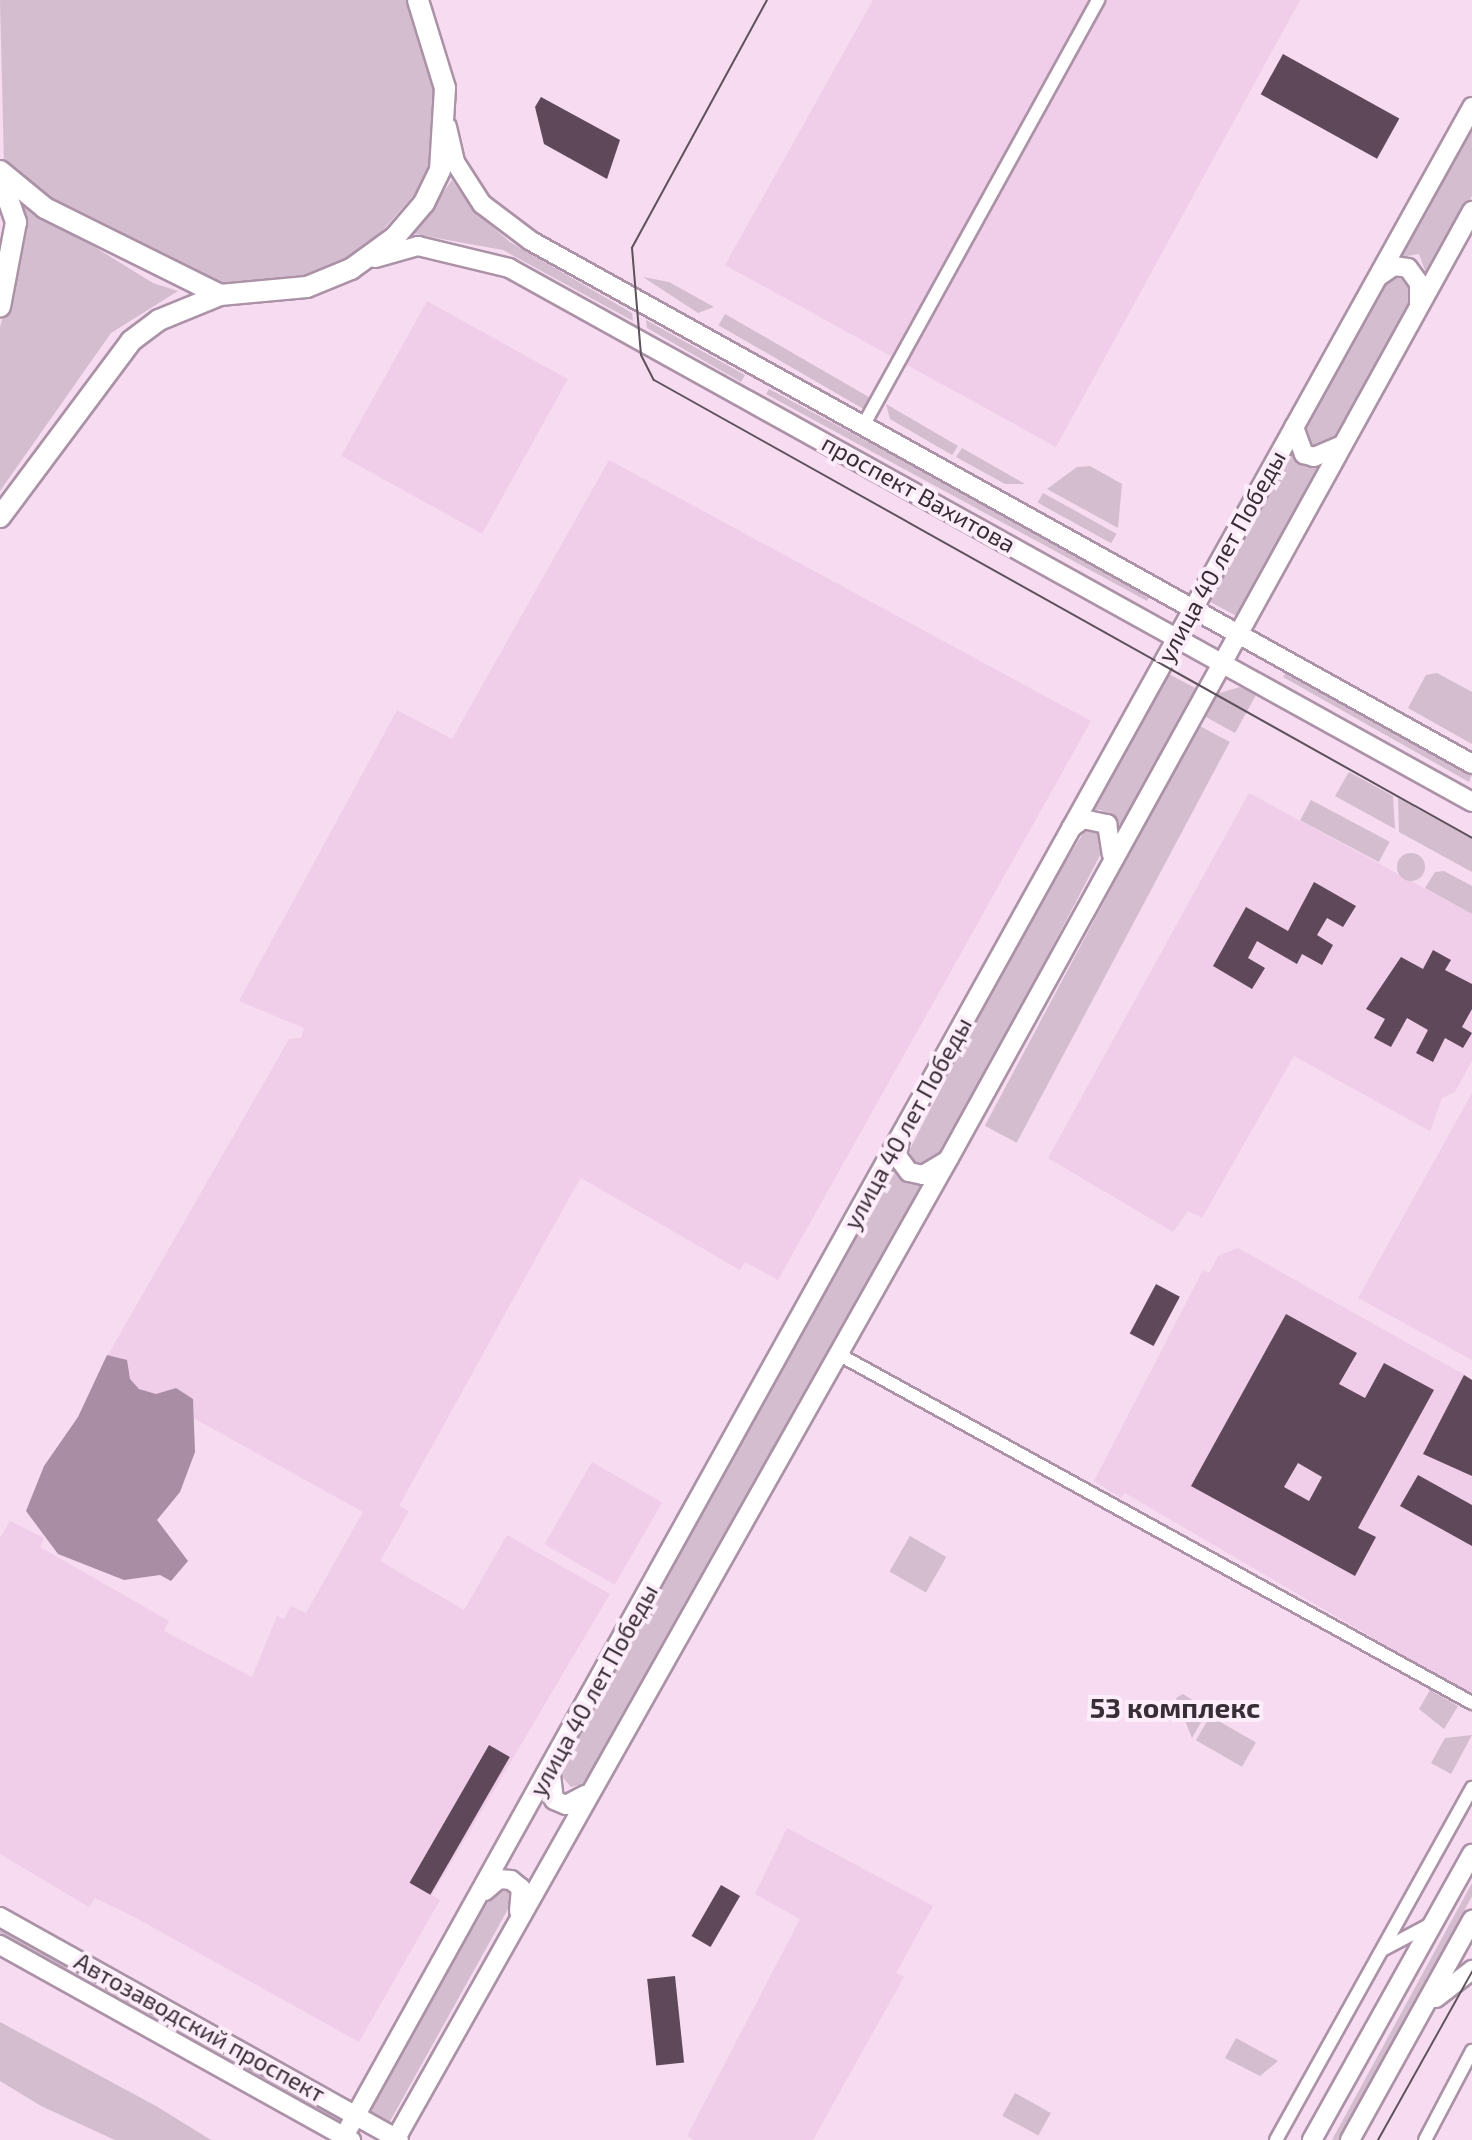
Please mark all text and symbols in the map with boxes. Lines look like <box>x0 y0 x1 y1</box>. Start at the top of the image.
street label: проспект Вахитова <box>817 428 1021 558</box>
street label: улица 40 лет Победы <box>1151 445 1291 667</box>
street label: улица 40 лет Победы <box>837 1012 977 1234</box>
street label: улица 40 лет Победы <box>523 1579 663 1801</box>
district label: 53 комплекс <box>1090 1690 1260 1724</box>
street label: Автозаводский проспект <box>70 1946 330 2108</box>

